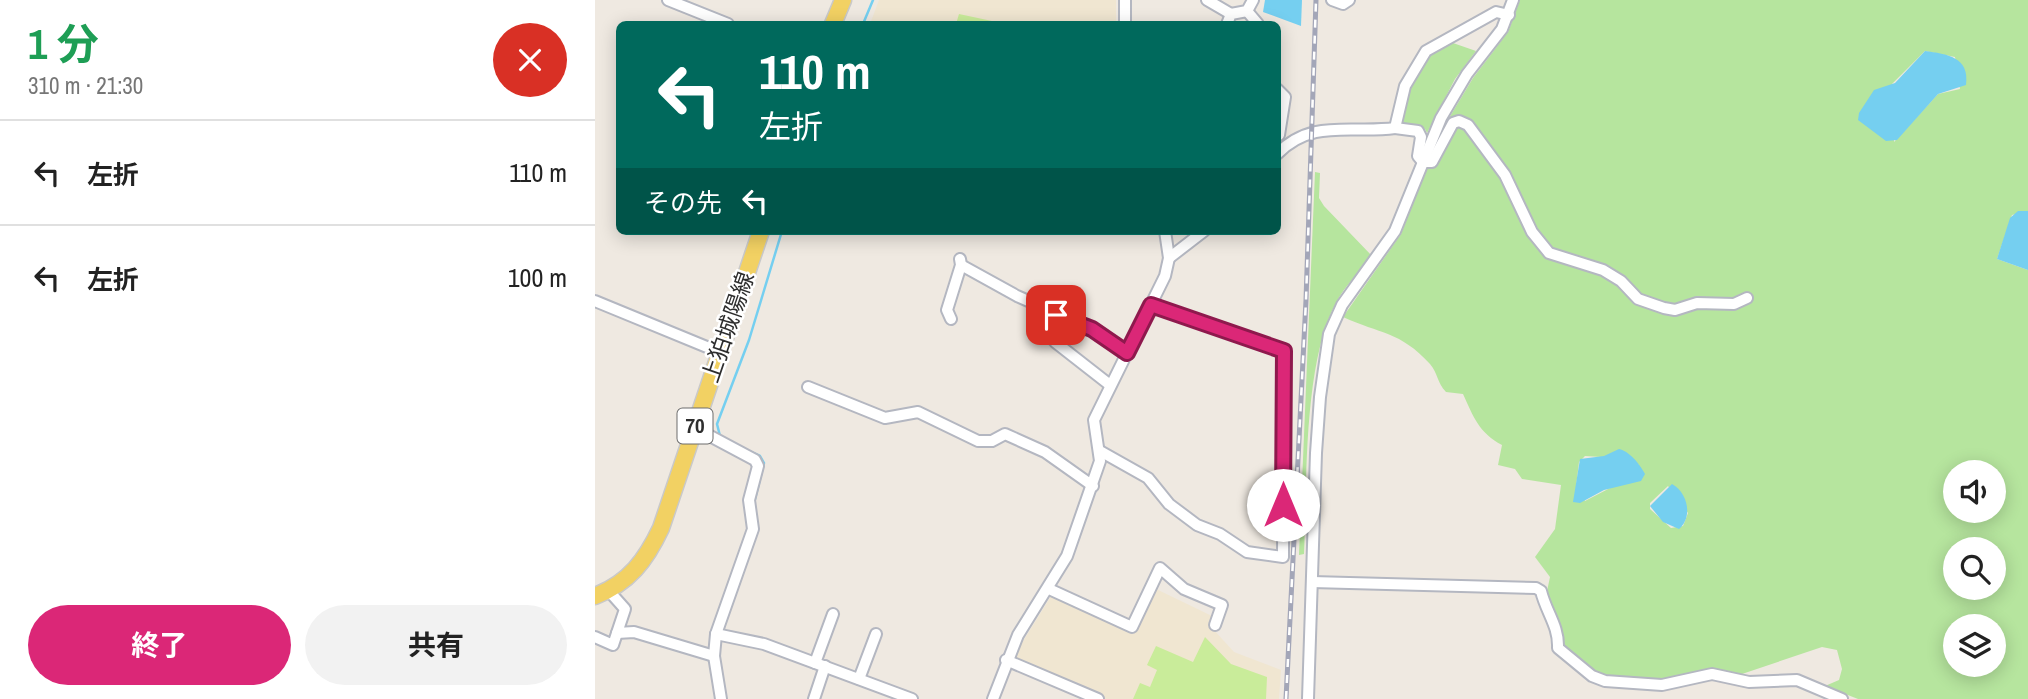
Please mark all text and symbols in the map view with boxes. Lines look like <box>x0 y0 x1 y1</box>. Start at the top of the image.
text: 1 分 <box>28 16 99 72</box>
button: close <box>493 23 567 97</box>
text: 110 m <box>759 38 871 104</box>
icon: left <box>644 49 735 140</box>
text: 310 m · 21:30 <box>28 70 143 101</box>
text: 左折 <box>759 105 823 148</box>
icon: left <box>28 154 66 192</box>
text: 110 m <box>509 155 567 190</box>
text: 左折 <box>87 157 139 192</box>
icon: left <box>736 182 774 220</box>
text: その先 <box>644 185 722 220</box>
icon: left <box>28 259 66 297</box>
text: 100 m <box>508 260 567 295</box>
text: 左折 <box>87 262 139 297</box>
street label: 上狛城陽線 <box>694 267 761 386</box>
pin <box>1026 285 1086 345</box>
icon: arrive <box>1037 296 1075 334</box>
road number: 70 <box>677 408 713 444</box>
map controls <box>1943 460 2006 677</box>
button: sound <box>1943 460 2006 523</box>
position arrow <box>1246 468 1320 542</box>
button: search <box>1943 537 2006 600</box>
button: 終了 <box>28 605 291 685</box>
button: 共有 <box>305 605 567 685</box>
button: layers <box>1943 614 2006 677</box>

